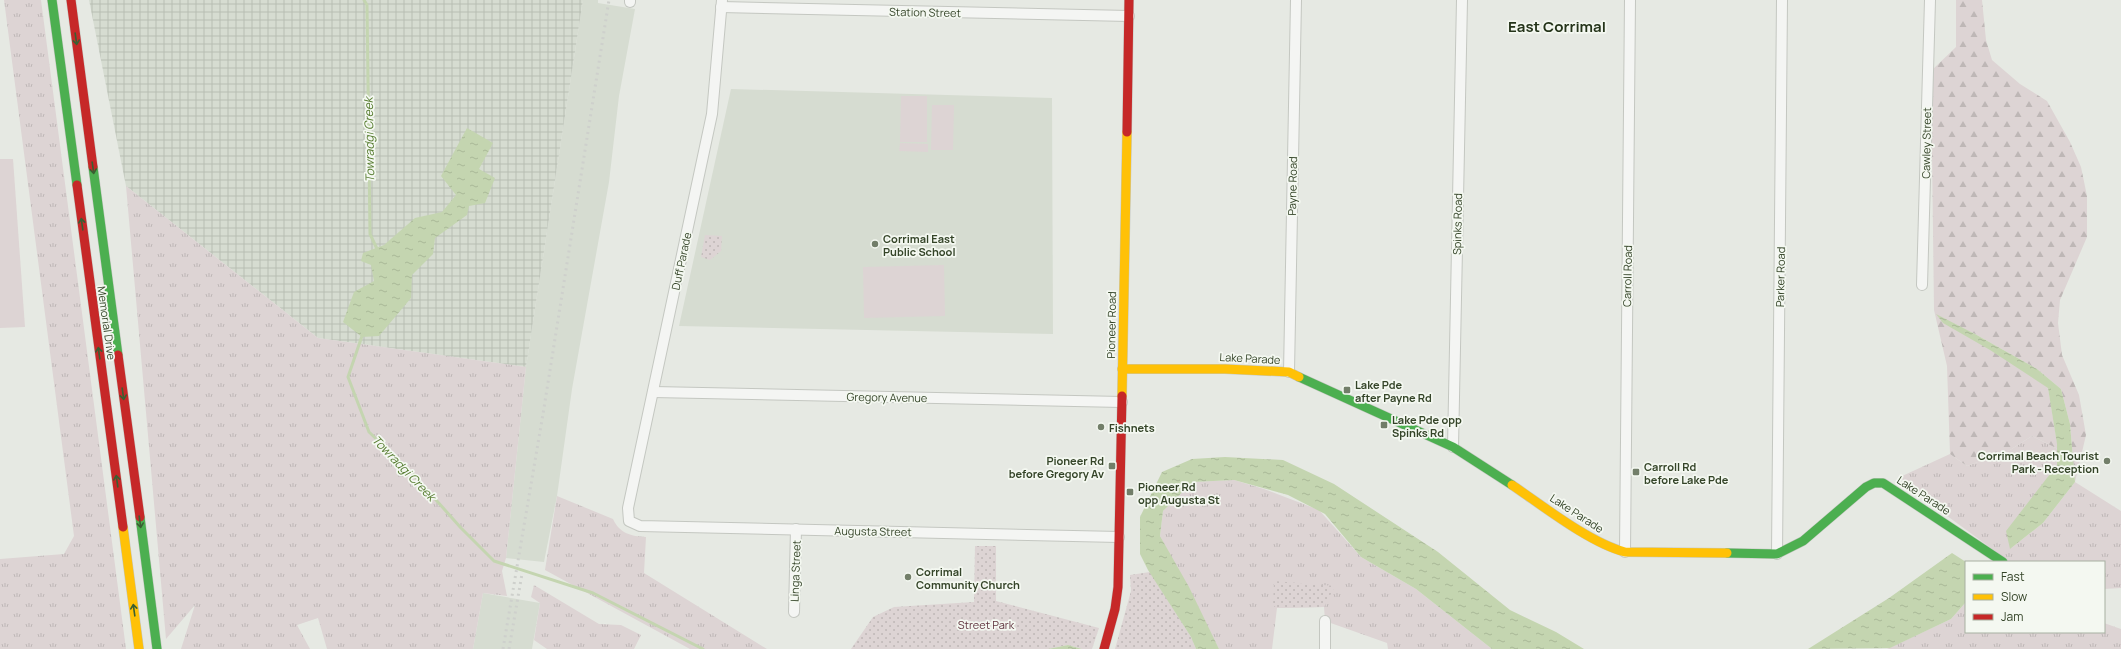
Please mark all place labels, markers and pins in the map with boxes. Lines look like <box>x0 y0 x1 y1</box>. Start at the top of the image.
place label: Corrimal East Public School <box>883 231 956 259</box>
marker: Corrimal East Public School <box>870 239 880 249</box>
place label: Lake Pde after Payne Rd <box>1355 377 1432 405</box>
marker: Lake Pde after Payne Rd <box>1342 385 1352 395</box>
place label: Lake Pde opp Spinks Rd <box>1392 412 1462 440</box>
place label: Fishnets <box>1109 420 1155 435</box>
marker: Lake Pde opp Spinks Rd <box>1379 420 1389 430</box>
marker: Fishnets <box>1096 422 1106 432</box>
place label: Corrimal Beach Tourist Park - Reception <box>1978 448 2099 476</box>
place label: Pioneer Rd before Gregory Av <box>1009 453 1104 481</box>
marker: Corrimal Beach Tourist Park - Reception <box>2102 456 2112 466</box>
place label: Carroll Rd before Lake Pde <box>1644 459 1729 487</box>
marker: Pioneer Rd before Gregory Av <box>1107 461 1117 471</box>
marker: Carroll Rd before Lake Pde <box>1631 467 1641 477</box>
place label: Pioneer Rd opp Augusta St <box>1138 479 1220 507</box>
marker: Pioneer Rd opp Augusta St <box>1125 487 1135 497</box>
place label: Corrimal Community Church <box>916 564 1020 592</box>
marker: Corrimal Community Church <box>903 572 913 582</box>

